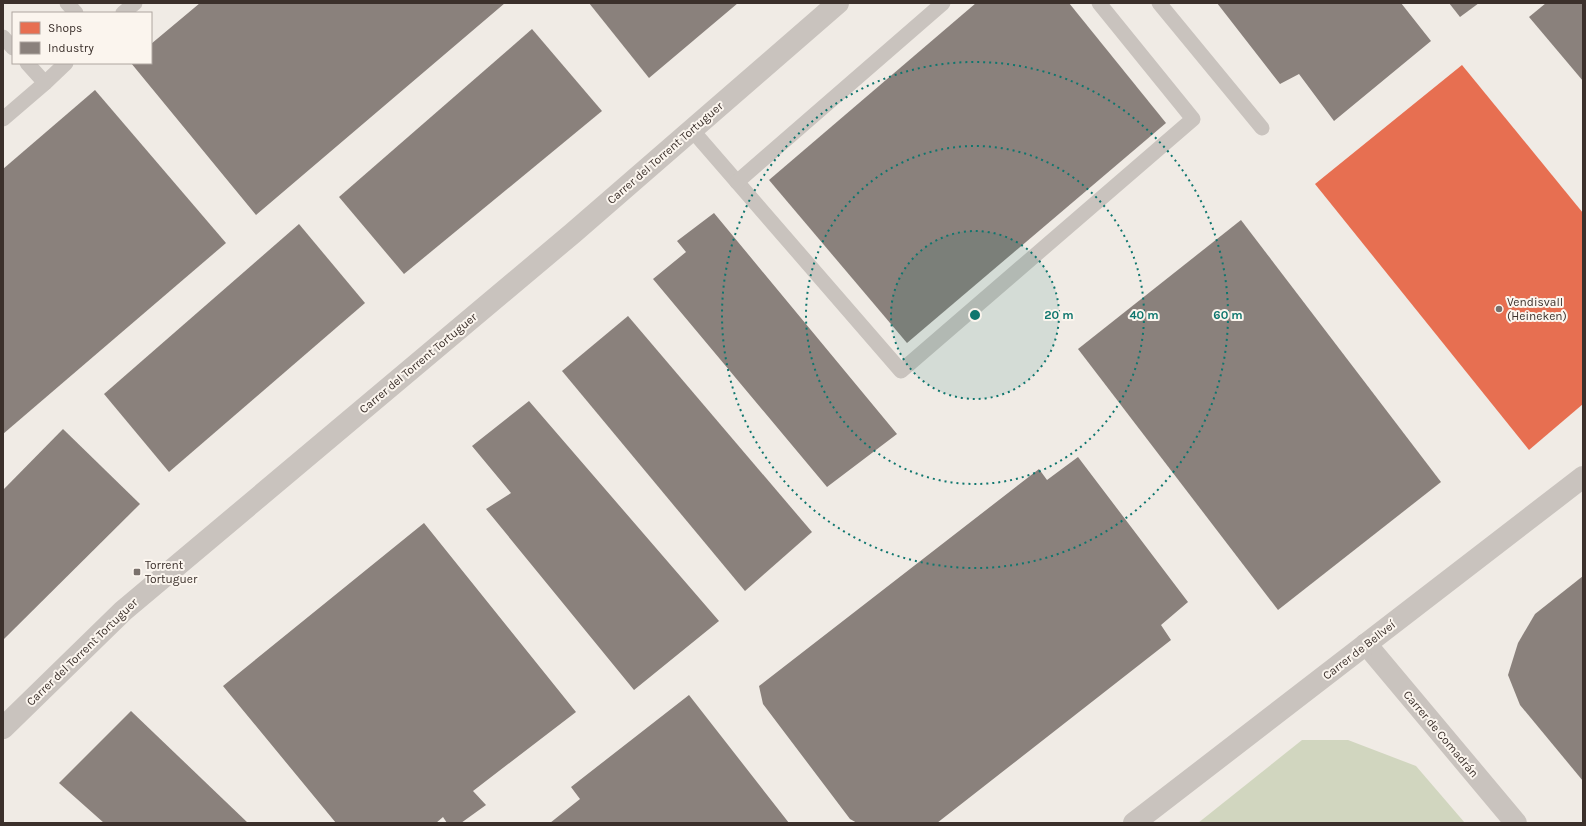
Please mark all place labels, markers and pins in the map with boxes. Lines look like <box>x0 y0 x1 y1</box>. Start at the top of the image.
place label: Vendisvall (Heineken) <box>1507 295 1567 323</box>
marker: Vendisvall (Heineken) <box>1494 304 1504 314</box>
centre of rings <box>968 308 982 322</box>
place label: Torrent Tortuguer <box>145 558 198 586</box>
marker: Torrent Tortuguer <box>132 567 142 577</box>

